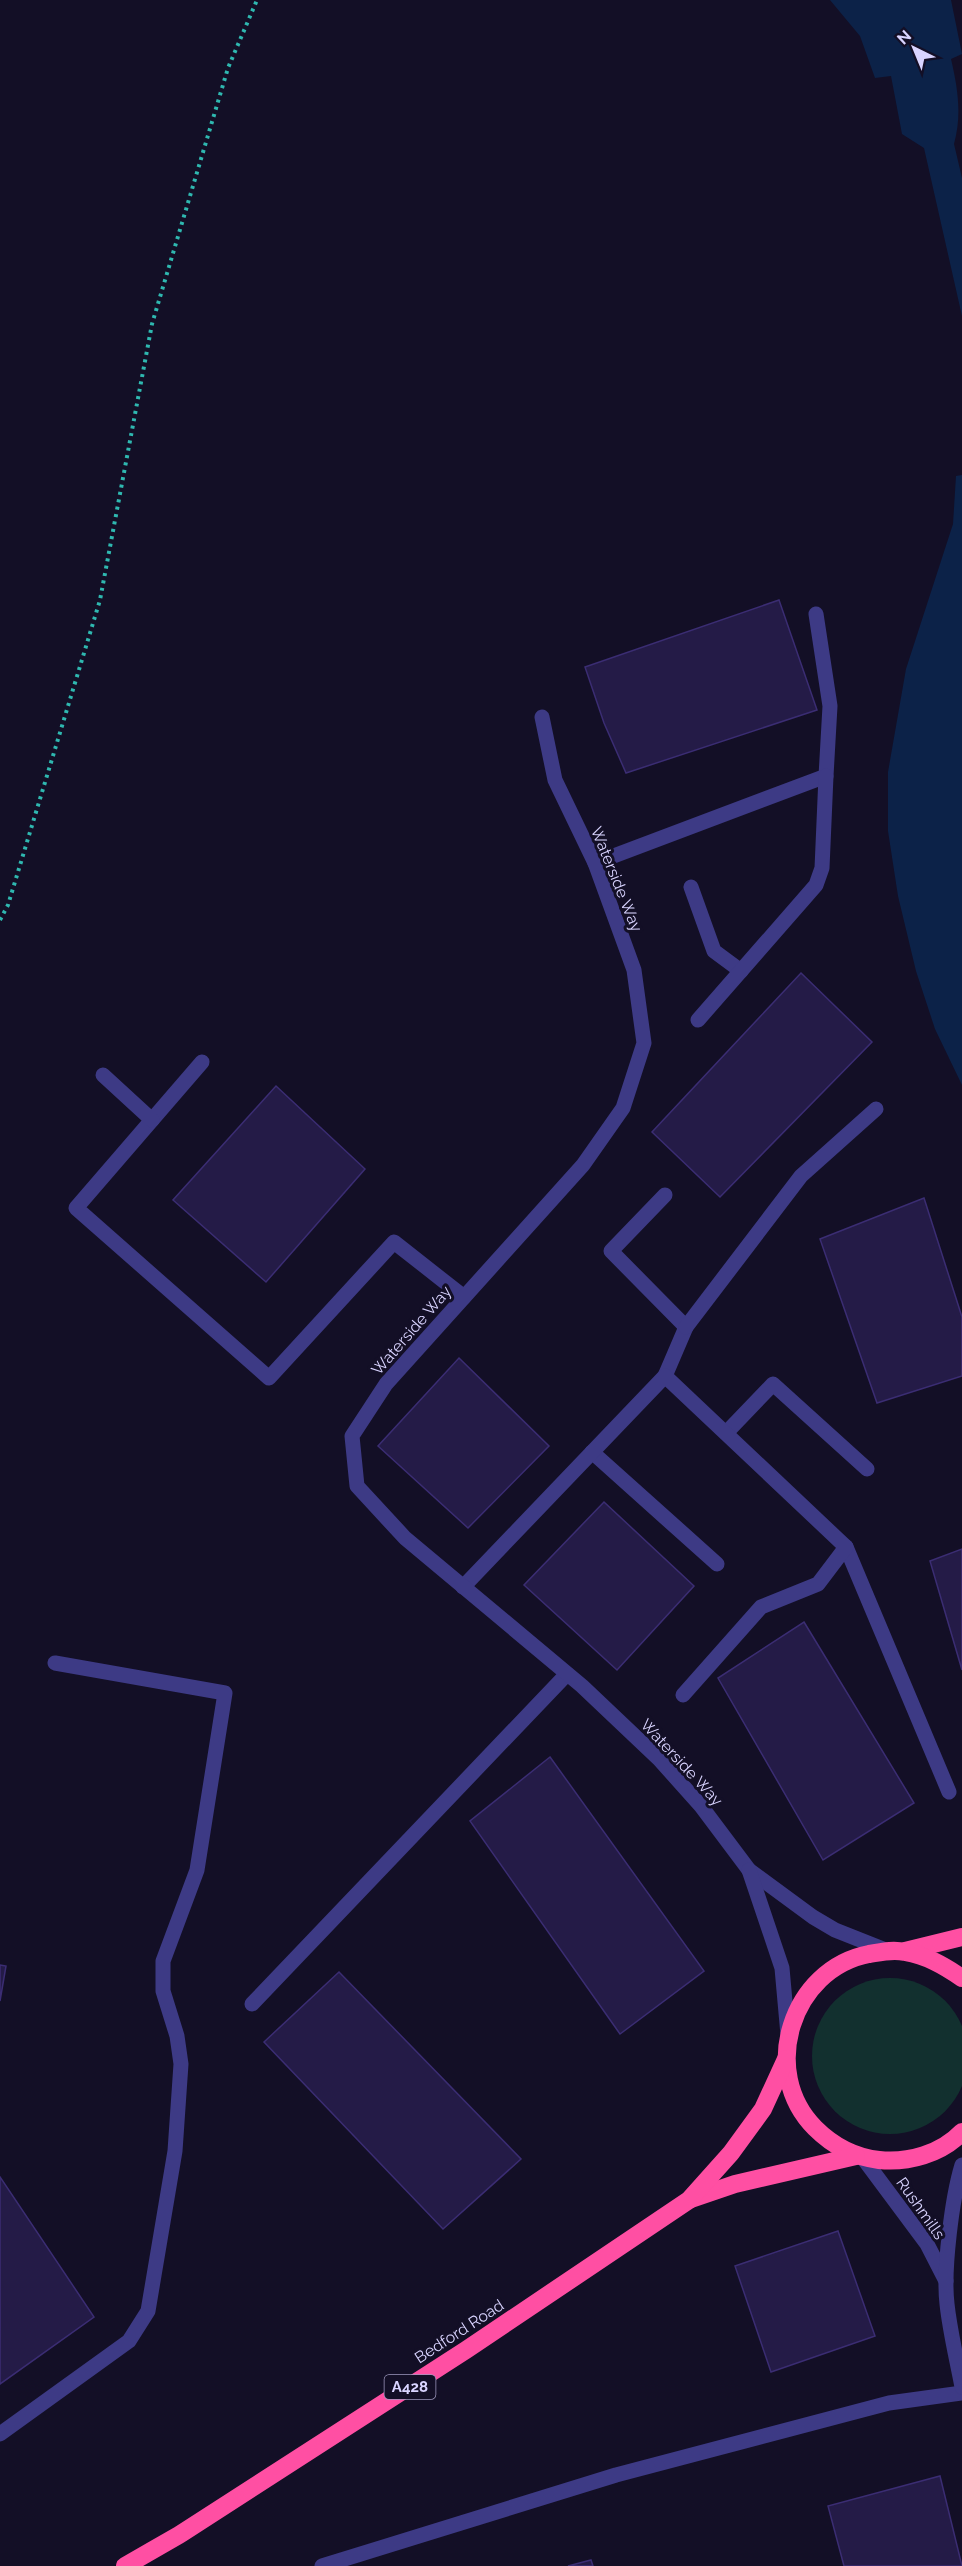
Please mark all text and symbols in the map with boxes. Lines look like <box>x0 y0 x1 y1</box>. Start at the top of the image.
north arrow <box>884 18 944 78</box>
text: N <box>893 26 915 49</box>
street label: Waterside Way <box>587 824 646 935</box>
street label: Waterside Way <box>368 1282 455 1379</box>
street label: Waterside Way <box>637 1715 727 1810</box>
street label: Rushmills <box>892 2174 949 2243</box>
street label: Bedford Road <box>411 2296 507 2367</box>
road number: A428 <box>384 2375 436 2399</box>

